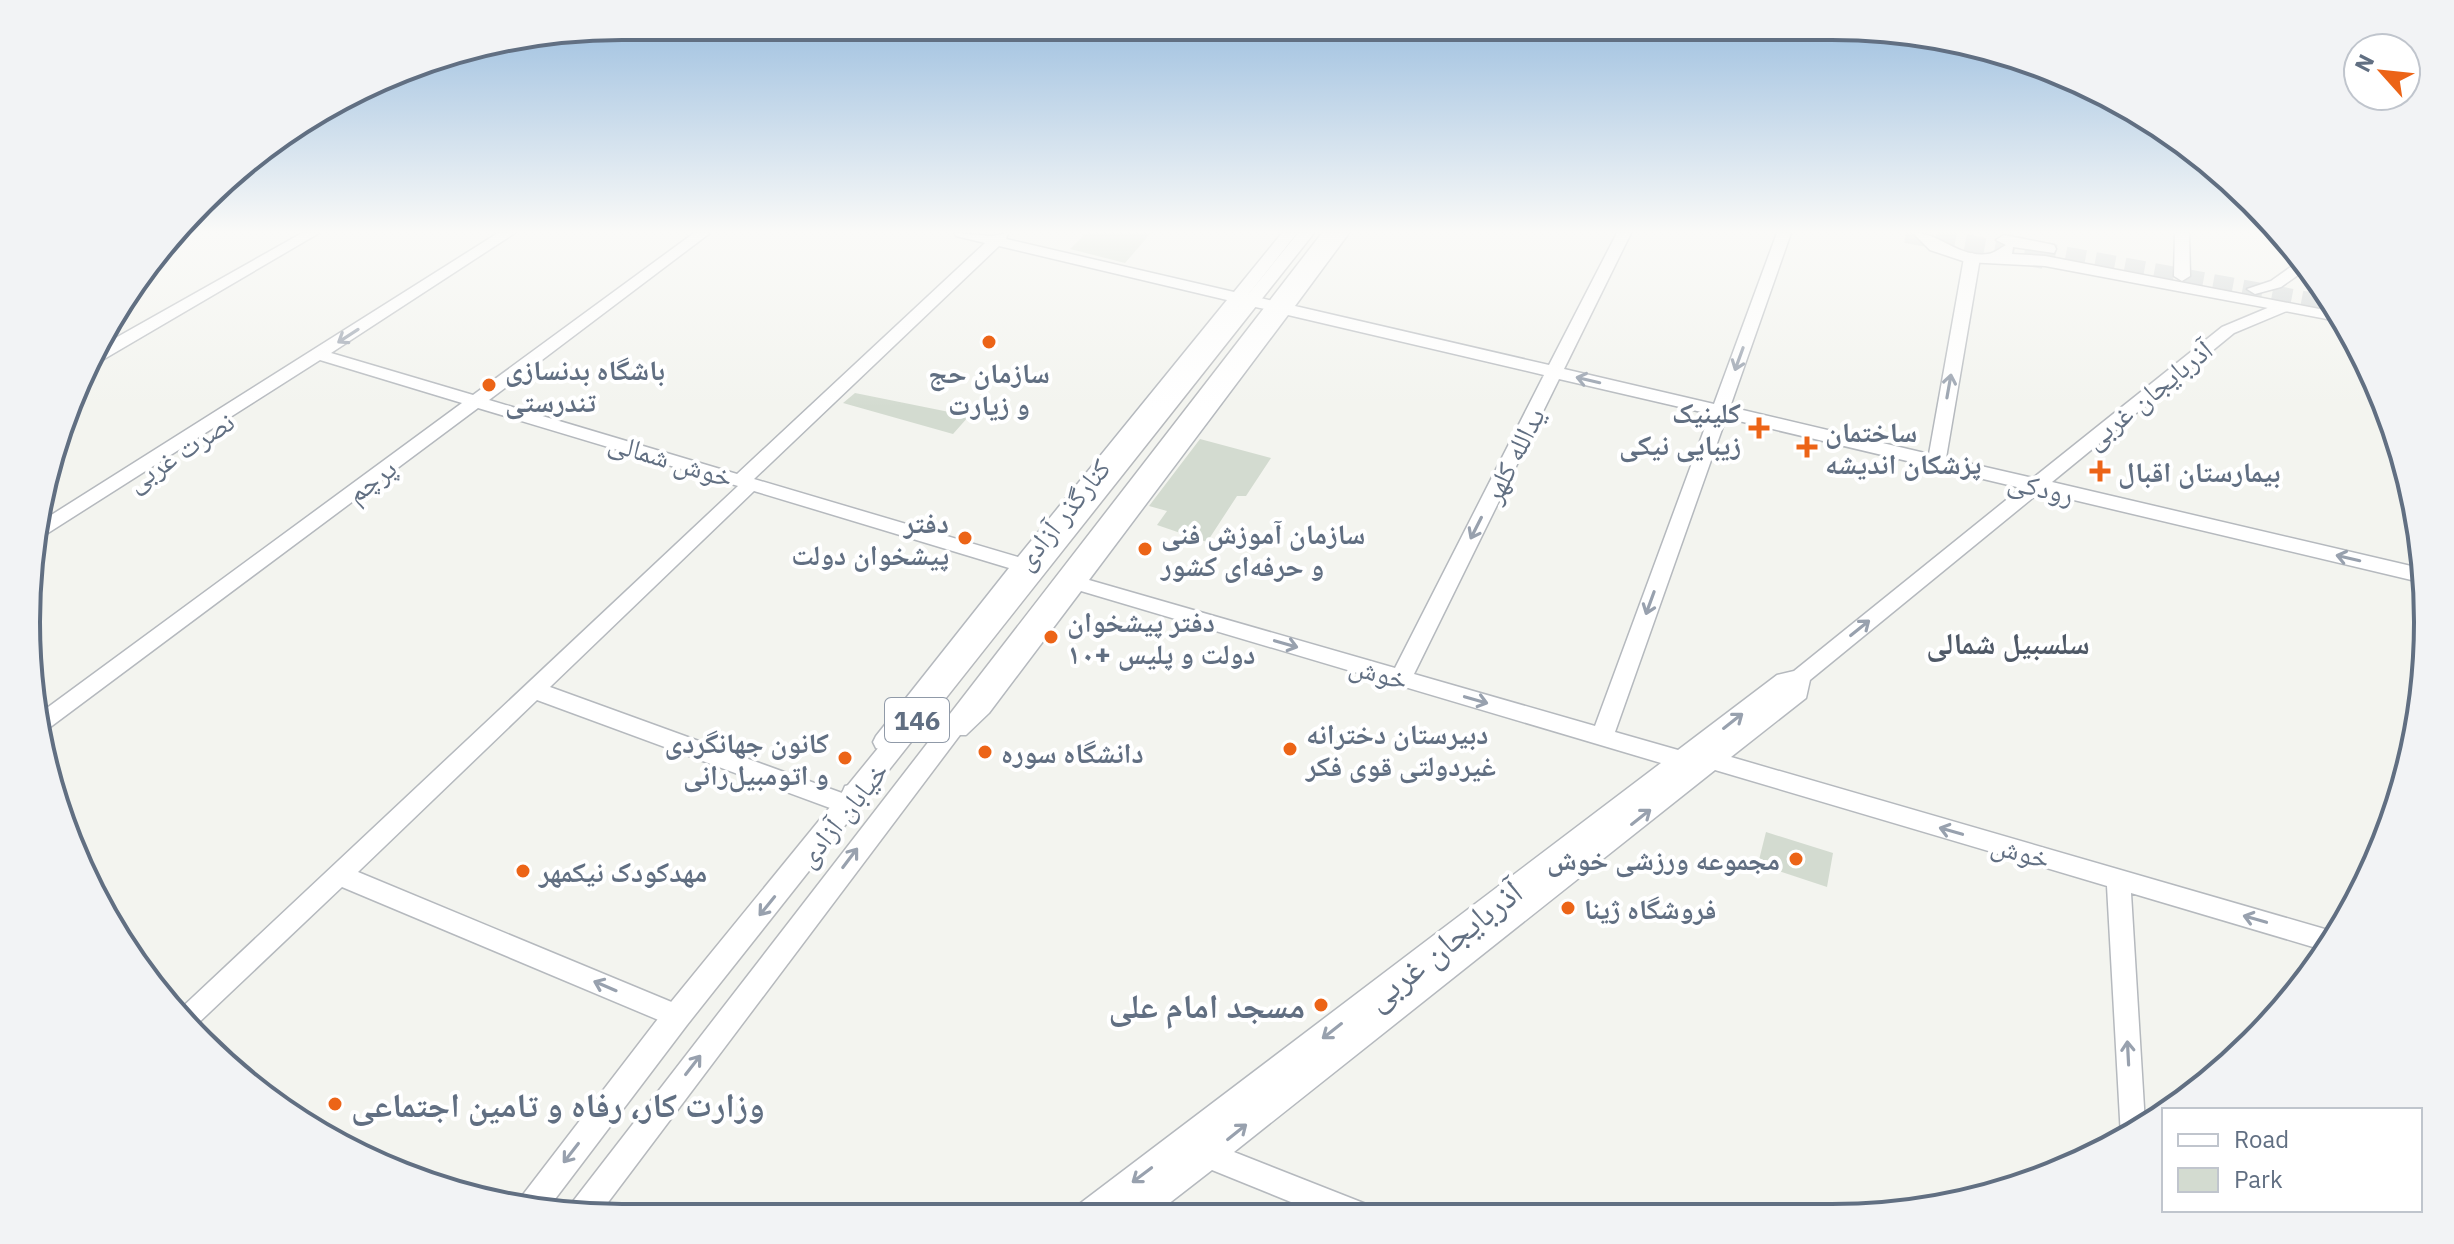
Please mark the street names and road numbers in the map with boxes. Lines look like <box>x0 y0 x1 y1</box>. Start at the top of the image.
street label: آذربایجان غربی <box>2076 330 2220 457</box>
street label: یدالله کلهر <box>1473 401 1553 510</box>
street label: نصرت غربی <box>119 402 241 500</box>
street label: خوش شمالی <box>604 423 738 495</box>
street label: پرچم <box>338 449 404 512</box>
street label: کنارگذر آزادی <box>1006 450 1118 577</box>
street label: رودکی <box>2005 462 2077 512</box>
street label: خوش <box>1345 646 1413 698</box>
road number: 146 <box>885 698 949 742</box>
street label: خیابان آزادی <box>788 753 896 875</box>
street label: خوش <box>1987 825 2055 877</box>
street label: آذربایجان غربی <box>1355 868 1532 1019</box>

